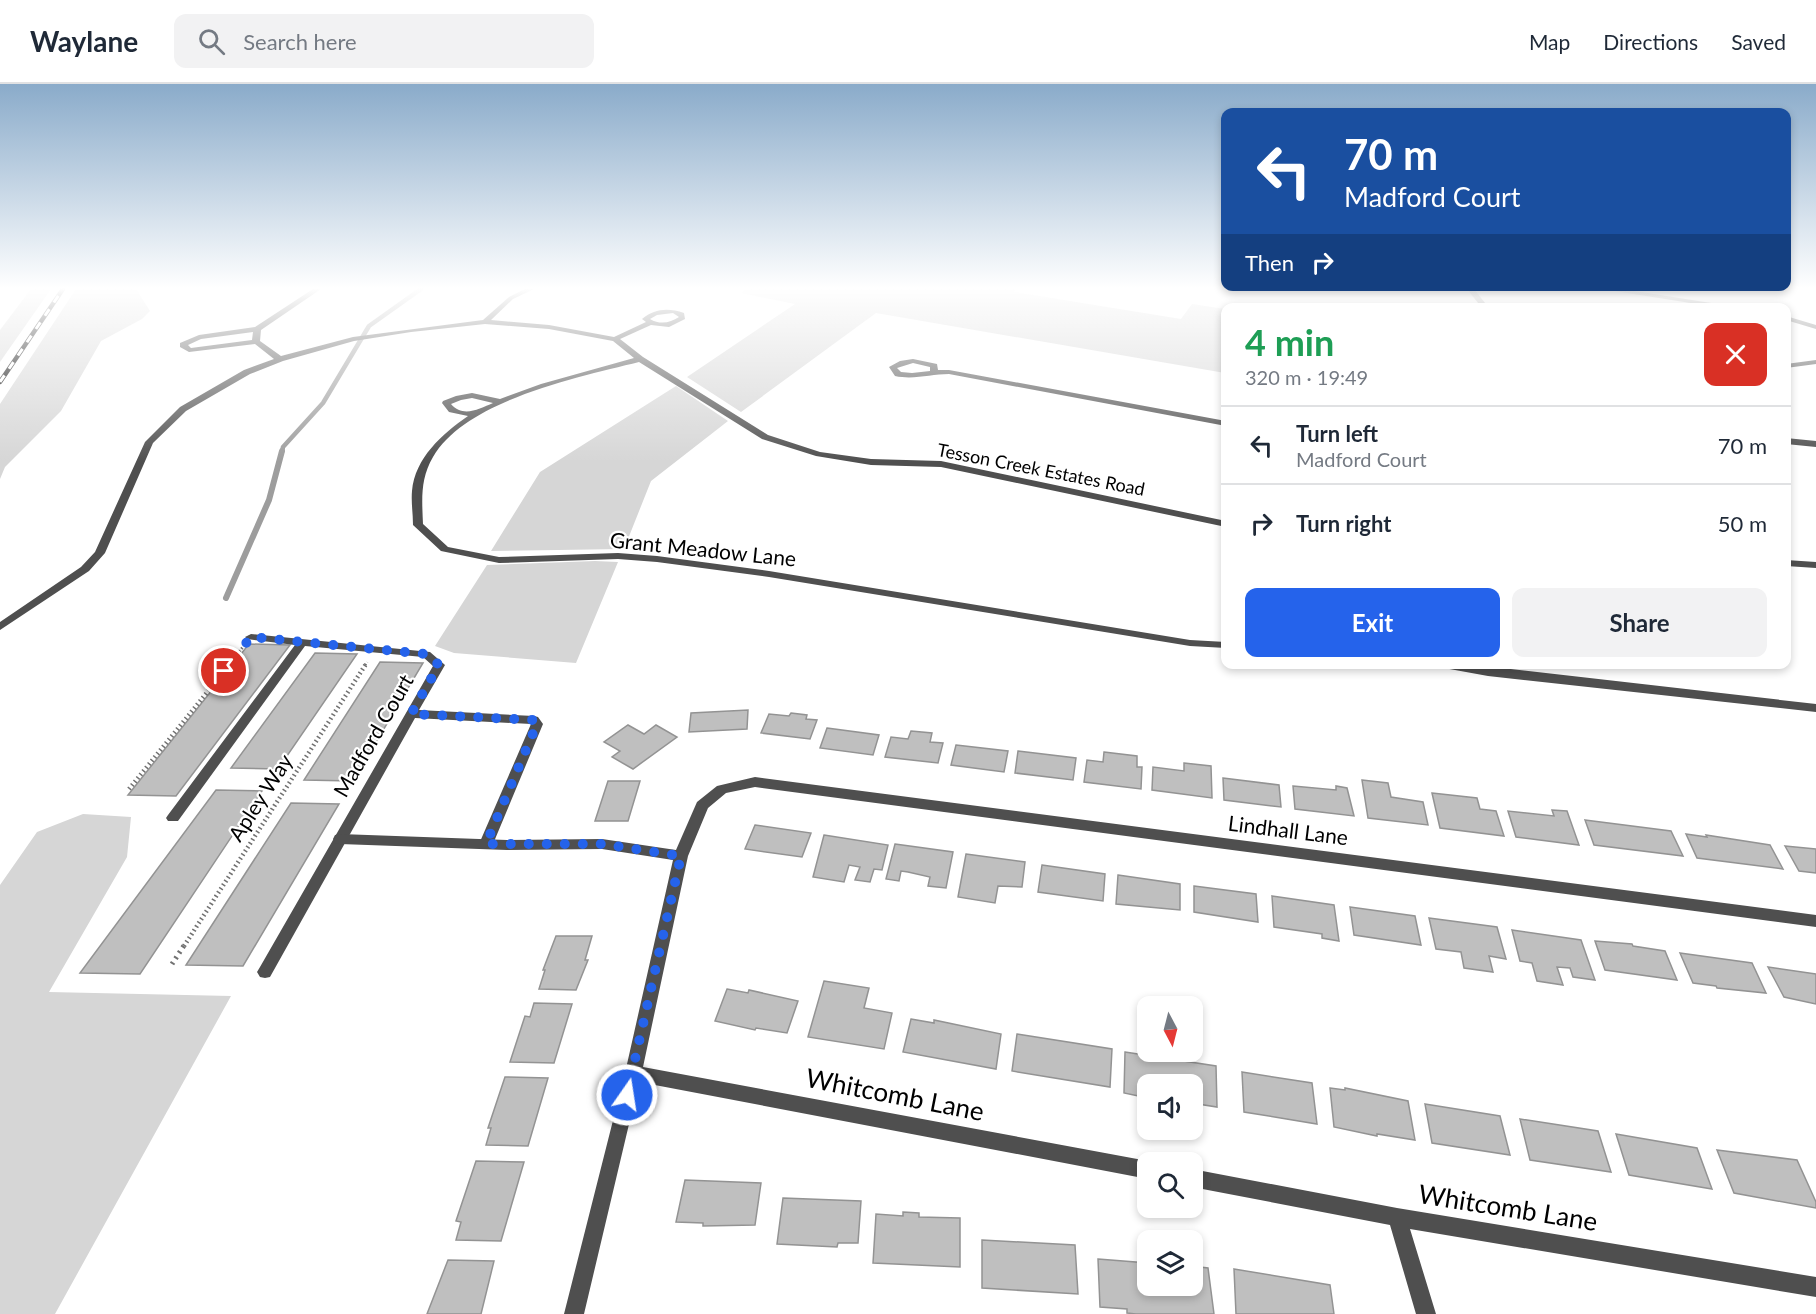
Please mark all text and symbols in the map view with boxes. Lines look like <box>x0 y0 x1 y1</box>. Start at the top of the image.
search box <box>174 14 594 68</box>
text: Waylane <box>30 24 138 58</box>
icon: search <box>195 25 228 58</box>
text: Search here <box>243 28 357 55</box>
text: Map <box>1529 29 1570 54</box>
text: Directions <box>1603 29 1698 54</box>
text: Saved <box>1731 29 1786 54</box>
text: 70 m <box>1344 129 1438 179</box>
icon: left <box>1245 132 1323 210</box>
text: Madford Court <box>1344 180 1521 213</box>
icon: right <box>1306 246 1339 279</box>
text: Then <box>1245 249 1294 276</box>
text: 4 min <box>1245 320 1334 364</box>
button: close <box>1704 323 1767 386</box>
text: 320 m · 19:49 <box>1245 365 1368 389</box>
text: Turn left <box>1296 420 1378 447</box>
icon: left <box>1245 429 1278 462</box>
text: 70 m <box>1718 432 1767 459</box>
street label: Tesson Creek Estates Road <box>936 438 1147 500</box>
text: Madford Court <box>1296 447 1427 471</box>
icon: right <box>1245 507 1278 540</box>
text: Turn right <box>1296 510 1391 537</box>
text: 50 m <box>1718 510 1767 537</box>
street label: Grant Meadow Lane <box>609 526 798 571</box>
button: Exit <box>1245 588 1500 657</box>
button: Share <box>1512 588 1767 657</box>
pin <box>198 645 249 696</box>
icon: arrive <box>207 654 240 687</box>
street label: Madford Court <box>328 669 418 801</box>
street label: Apley Way <box>222 749 297 845</box>
street label: Lindhall Lane <box>1227 810 1350 849</box>
north arrow <box>1137 996 1203 1062</box>
map controls <box>1137 996 1203 1296</box>
street label: Whitcomb Lane <box>803 1061 987 1127</box>
position arrow <box>595 1063 659 1127</box>
button: sound <box>1137 1074 1203 1140</box>
button: search <box>1137 1152 1203 1218</box>
street label: Whitcomb Lane <box>1416 1177 1600 1237</box>
button: layers <box>1137 1230 1203 1296</box>

